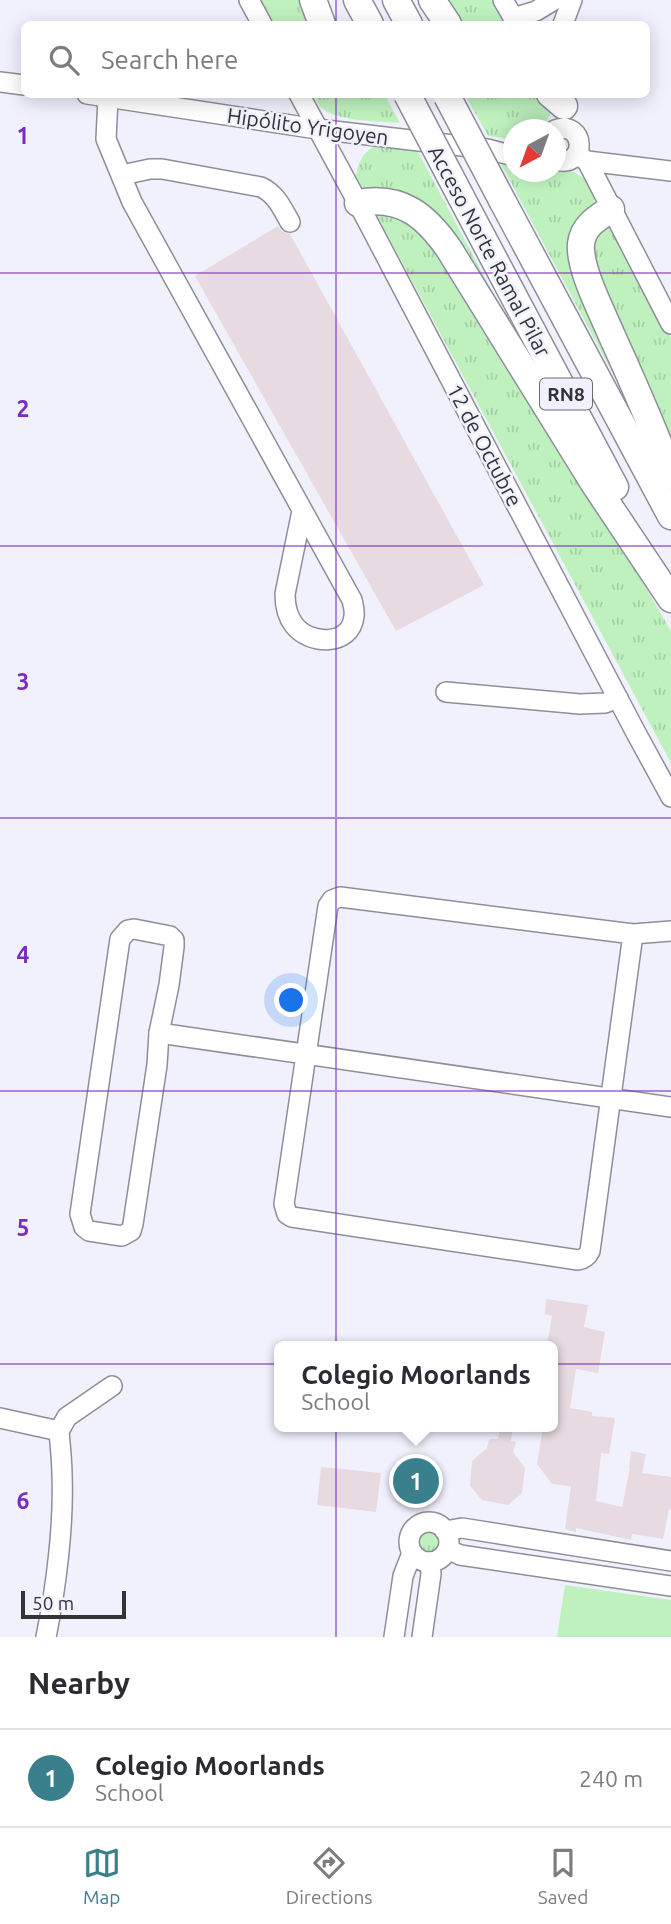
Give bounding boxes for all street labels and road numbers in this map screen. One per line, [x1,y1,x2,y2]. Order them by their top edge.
street label: Hipólito Yrigoyen [226,103,390,149]
street label: Acceso Norte Ramal Pilar [424,141,556,361]
road number: RN8 [540,378,592,410]
street label: 12 de Octubre [443,380,527,510]

